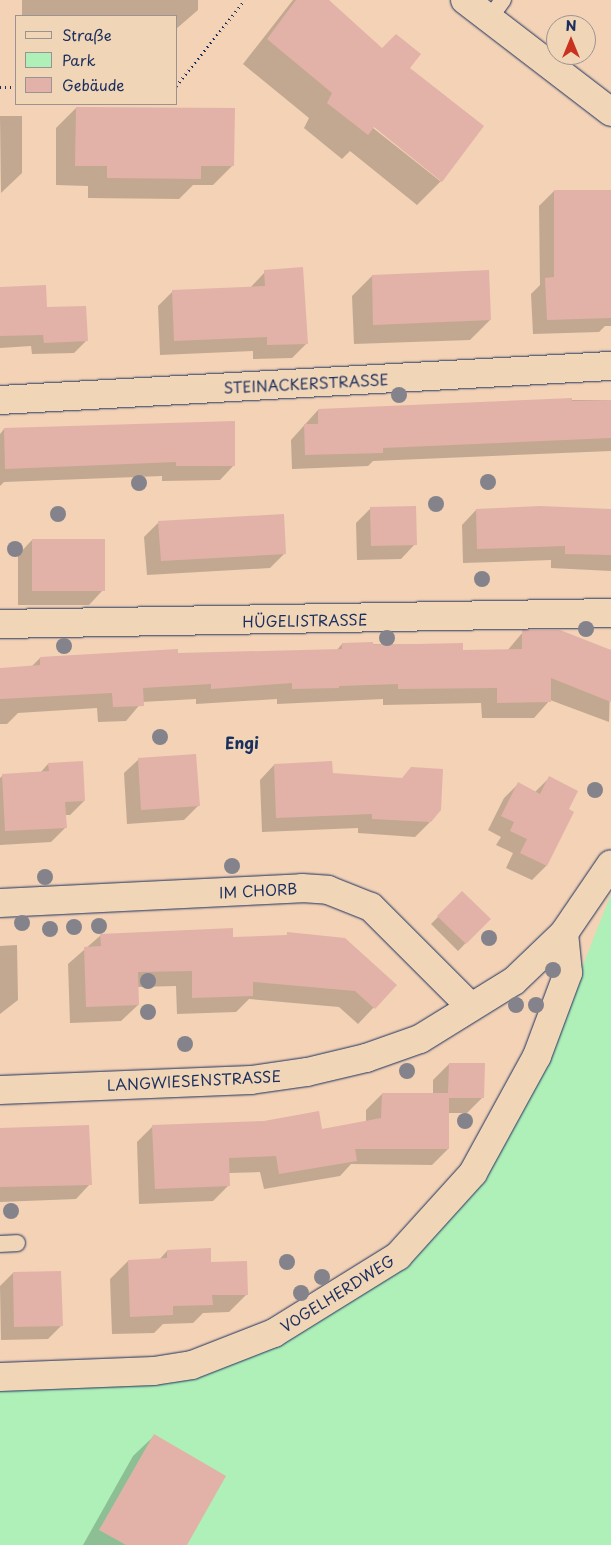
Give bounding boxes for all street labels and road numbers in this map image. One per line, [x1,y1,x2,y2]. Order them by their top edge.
street label: STEINACKERSTRASSE [223,370,389,396]
street label: HÜGELISTRASSE [242,610,368,630]
street label: IM CHORB [218,879,298,901]
street label: LANGWIESENSTRASSE [106,1066,282,1094]
street label: VOGELHERDWEG [277,1251,397,1335]

